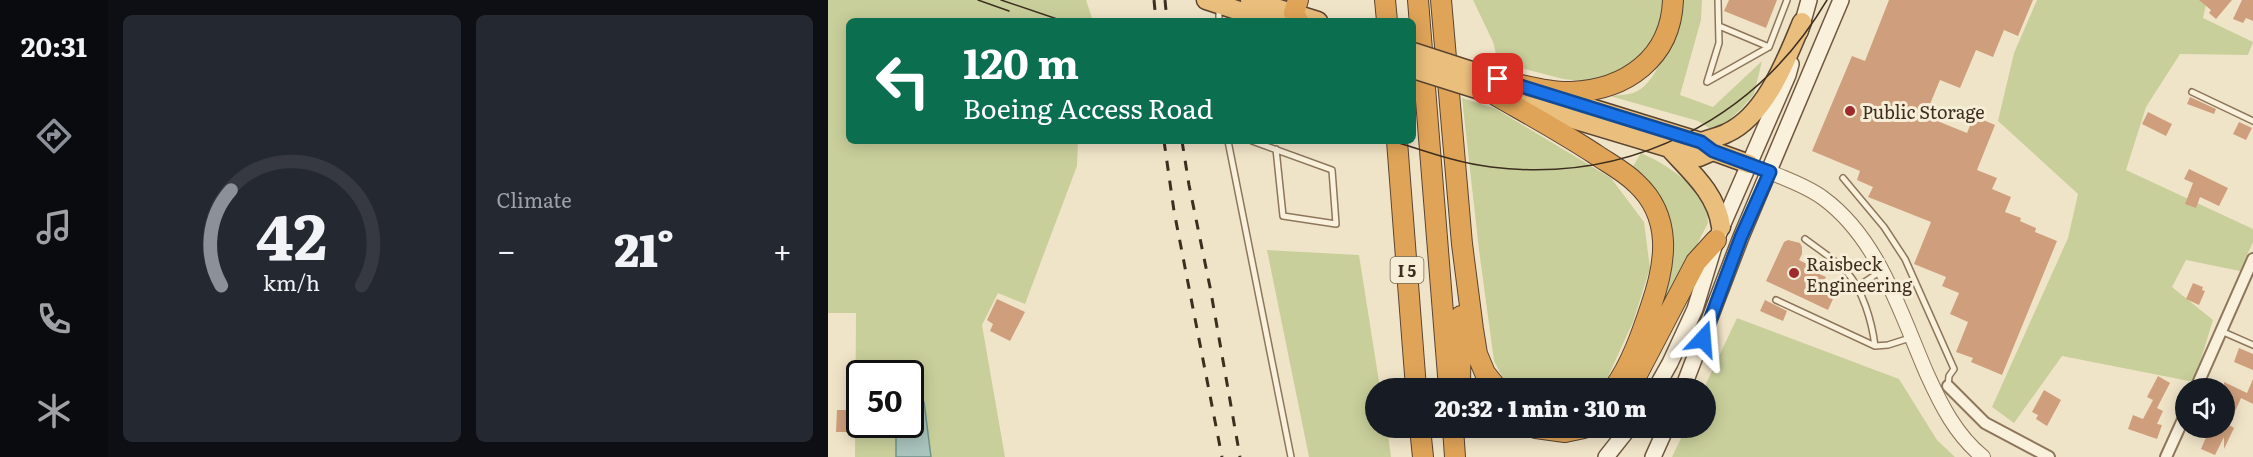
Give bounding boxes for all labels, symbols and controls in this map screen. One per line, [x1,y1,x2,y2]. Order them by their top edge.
text: 20:31 [21,25,87,65]
text: 120 m [963,30,1079,92]
icon: left [864,42,942,120]
pin [1472,53,1523,104]
icon: arrive [1481,62,1514,95]
text: Boeing Access Road [963,87,1213,127]
place label: Public Storage [1862,98,1985,125]
marker: Public Storage [1843,104,1857,118]
icon: directions [33,115,75,157]
text: Climate [497,184,572,214]
text: 42 [256,187,327,279]
icon: music [33,206,75,248]
text: 21° [614,214,674,281]
text: − [497,224,516,273]
text: + [773,224,792,273]
place label: Raisbeck Engineering [1806,250,1913,298]
road number: I 5 [1390,257,1424,283]
text: km/h [263,266,320,298]
marker: Raisbeck Engineering [1787,266,1801,280]
icon: phone [33,298,75,340]
position arrow [1671,307,1735,371]
speed limit sign: 50 [846,360,924,438]
map controls [2175,378,2235,438]
button: sound [2175,378,2235,438]
icon: climate [33,390,75,432]
text: 20:32 · 1 min · 310 m [1434,391,1647,424]

